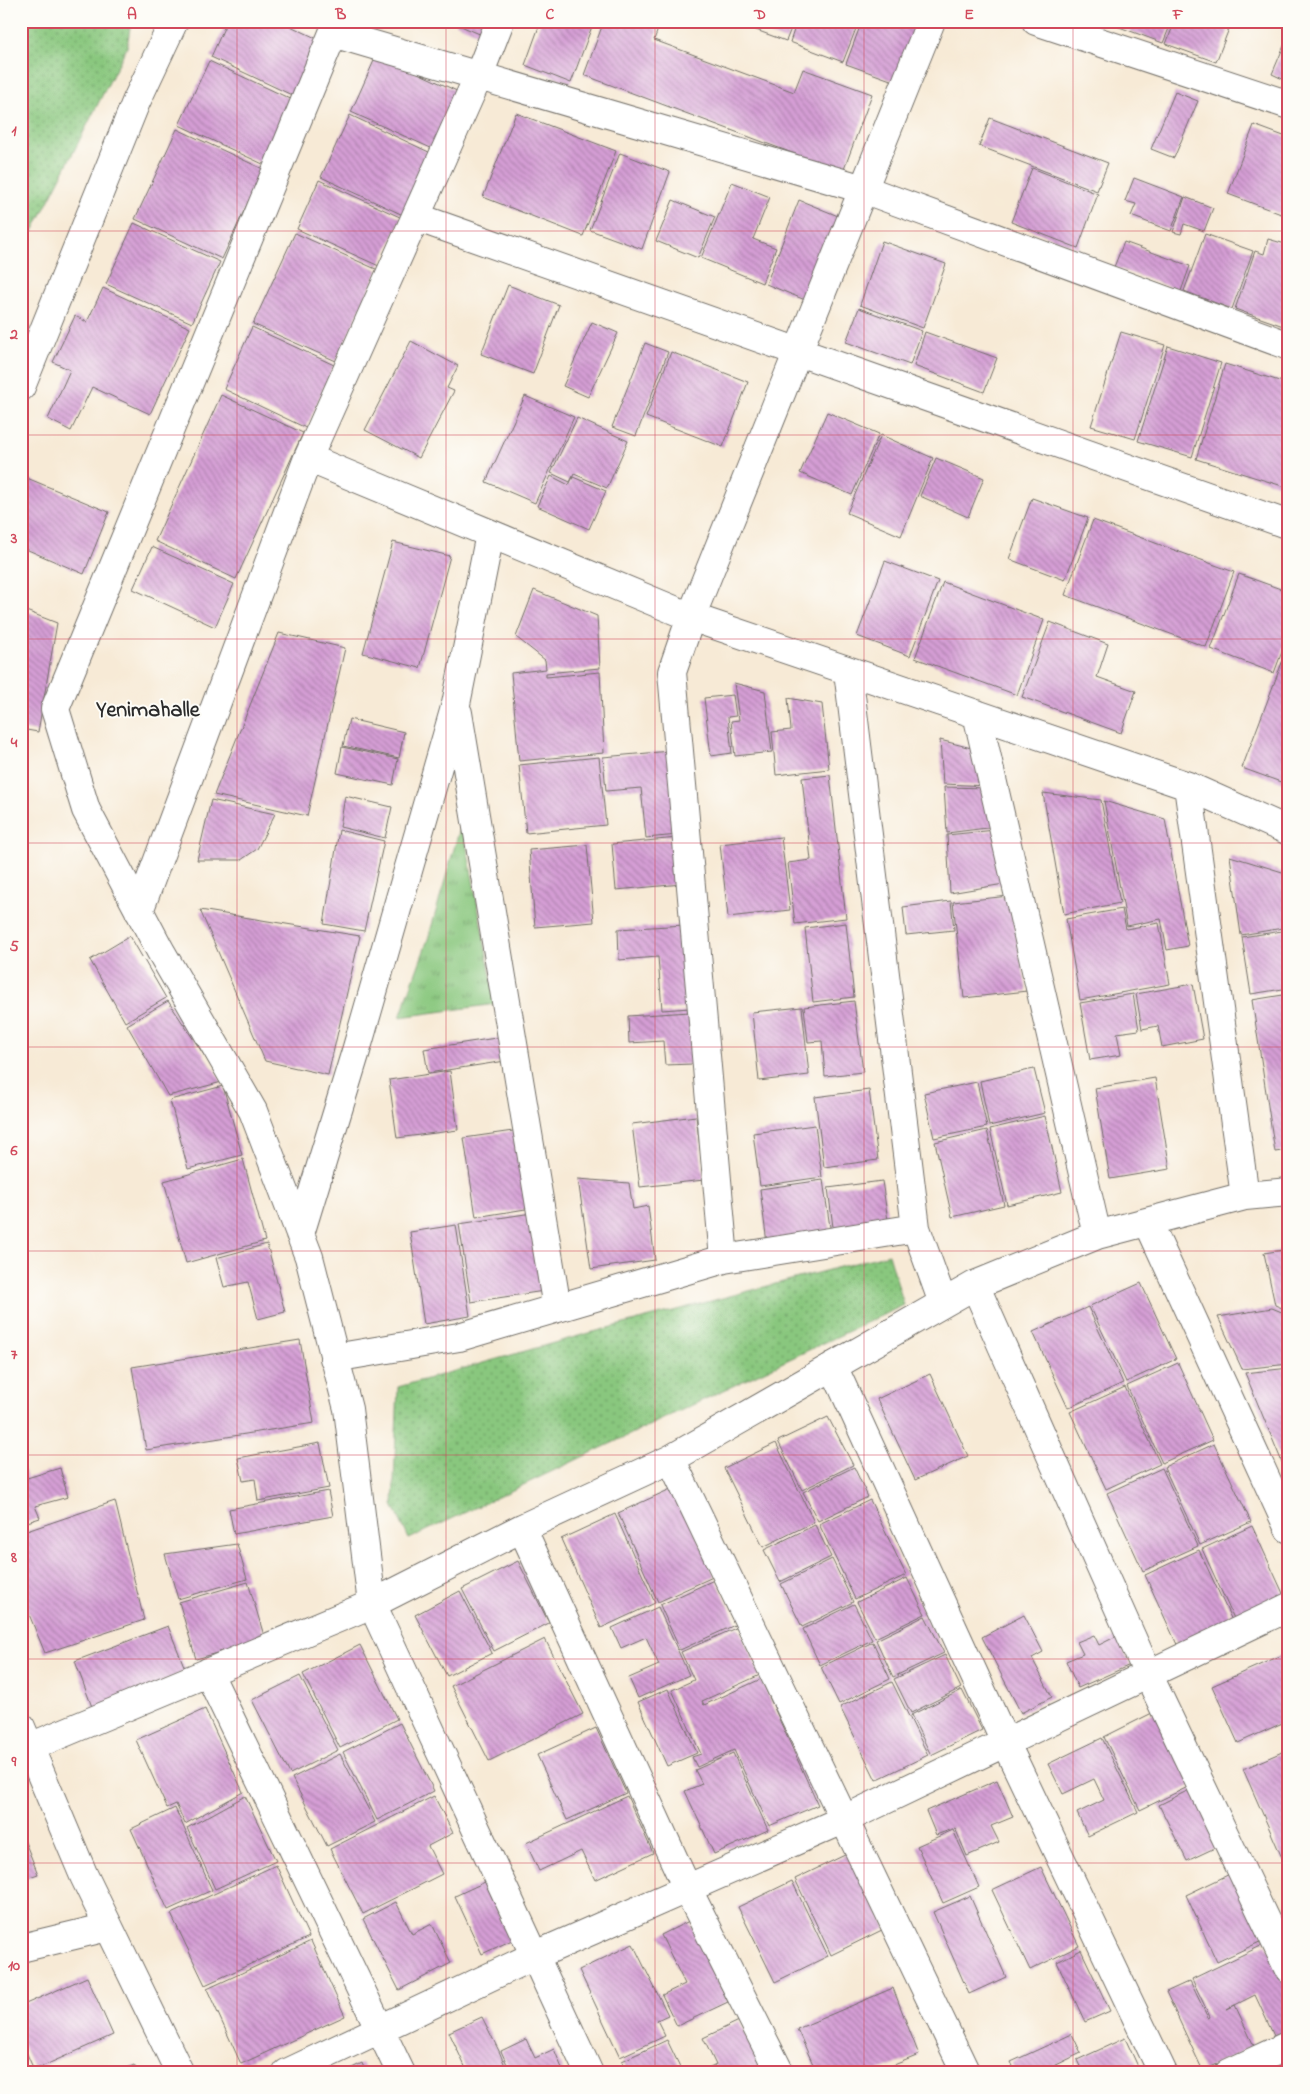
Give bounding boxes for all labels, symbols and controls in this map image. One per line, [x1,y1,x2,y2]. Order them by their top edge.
text: A [127,3,137,27]
text: B [335,3,347,27]
text: C [546,3,555,27]
text: D [753,3,766,27]
text: E [964,3,974,27]
text: F [1172,3,1184,27]
text: 1 [11,119,17,143]
text: 2 [9,323,18,347]
text: 3 [10,527,18,551]
district label: Yenimahalle [95,695,201,727]
text: 4 [10,731,18,755]
text: 5 [9,935,19,959]
text: 6 [9,1139,18,1163]
text: 7 [11,1343,18,1367]
text: 8 [10,1546,17,1570]
text: 9 [11,1750,17,1774]
text: 10 [8,1954,20,1978]

